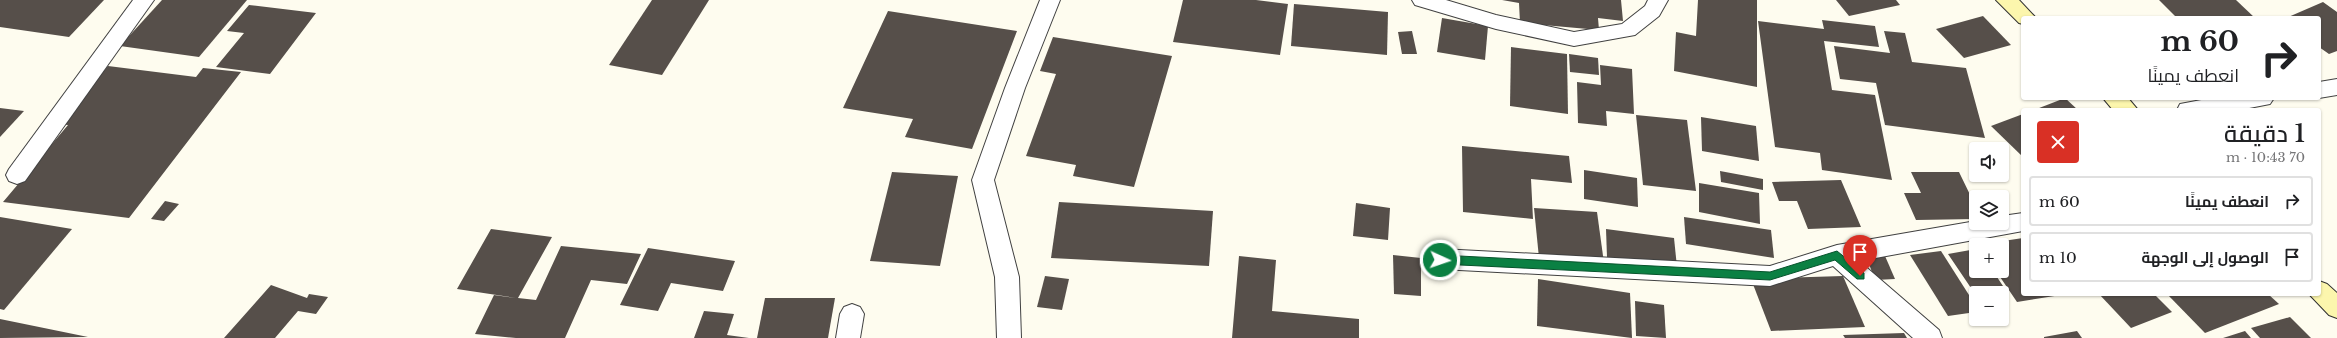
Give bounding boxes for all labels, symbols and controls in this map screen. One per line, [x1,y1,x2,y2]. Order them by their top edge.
text: 60 m [2161,24,2239,59]
icon: right [2253,32,2305,84]
text: انعطف يمينًا [2147,65,2239,87]
text: 1 دقيقة [2224,119,2305,148]
button: close [2037,121,2079,163]
map controls [1969,142,2009,326]
button: sound [1969,142,2009,182]
text: 70 m · 10:43 [2226,149,2305,166]
button: layers [1969,190,2009,230]
icon: right [2281,190,2303,212]
text: 60 m [2039,192,2080,211]
text: انعطف يمينًا [2185,192,2269,211]
pin [1843,235,1877,276]
button: + [1969,238,2009,278]
position arrow [1419,239,1461,281]
icon: arrive [1849,241,1871,263]
icon: arrive [2281,246,2303,268]
text: 10 m [2039,248,2077,267]
text: الوصول إلى الوجهة [2142,248,2269,267]
button: − [1969,286,2009,326]

